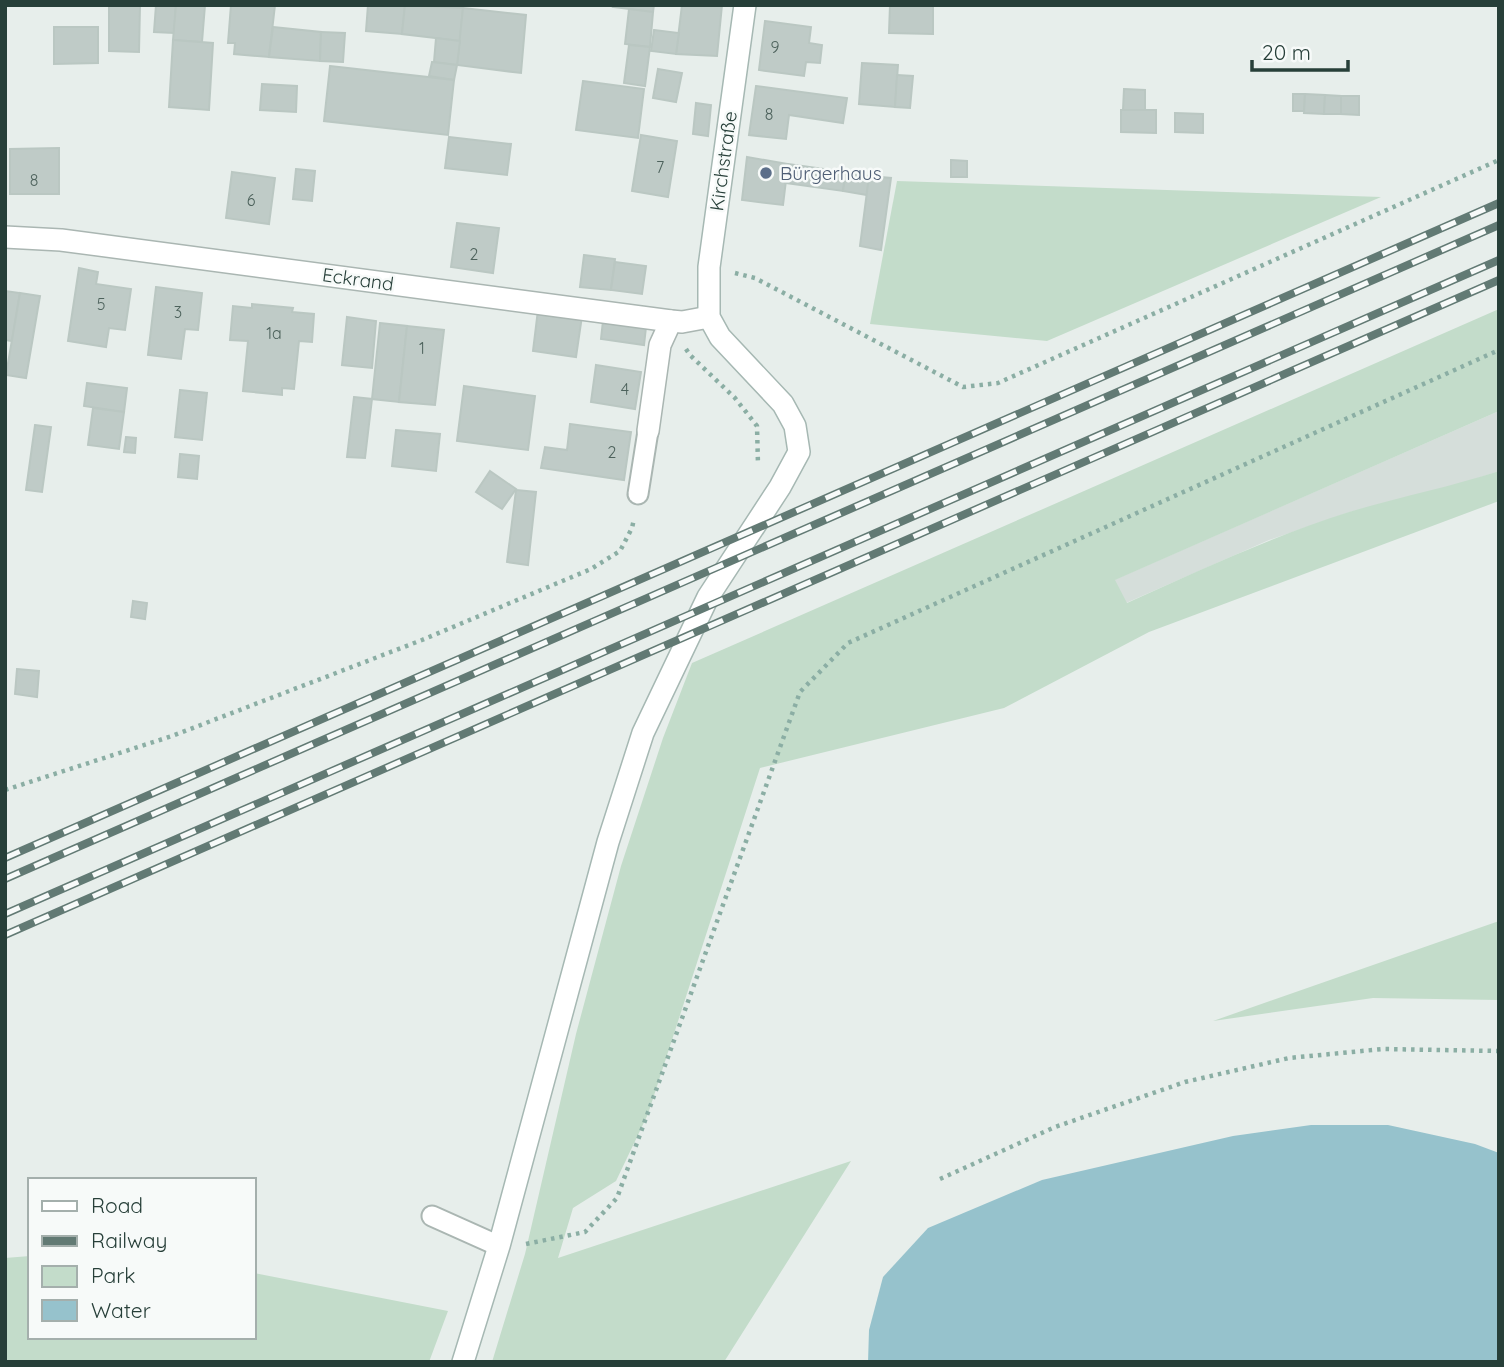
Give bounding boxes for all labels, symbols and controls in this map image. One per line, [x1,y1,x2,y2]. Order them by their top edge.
scale bar [1252,28,1348,72]
house number: 9 [771,37,780,57]
text: 20 m [1262,39,1311,65]
house number: 8 [765,104,773,124]
street label: Kirchstraße [704,110,742,212]
house number: 7 [656,157,664,177]
place label: Bürgerhaus [780,161,882,185]
marker: Bürgerhaus [758,165,774,181]
house number: 8 [30,170,38,190]
house number: 6 [247,190,256,210]
house number: 2 [470,244,479,264]
street label: Eckrand [321,262,395,296]
house number: 5 [97,294,105,314]
house number: 3 [174,302,182,322]
house number: 1a [266,323,282,343]
house number: 1 [419,338,425,358]
house number: 4 [621,379,629,399]
house number: 2 [608,442,617,462]
legend [28,1178,256,1339]
text: Road [91,1192,143,1218]
text: Railway [91,1227,167,1253]
text: Park [91,1262,135,1288]
text: Water [91,1297,151,1323]

